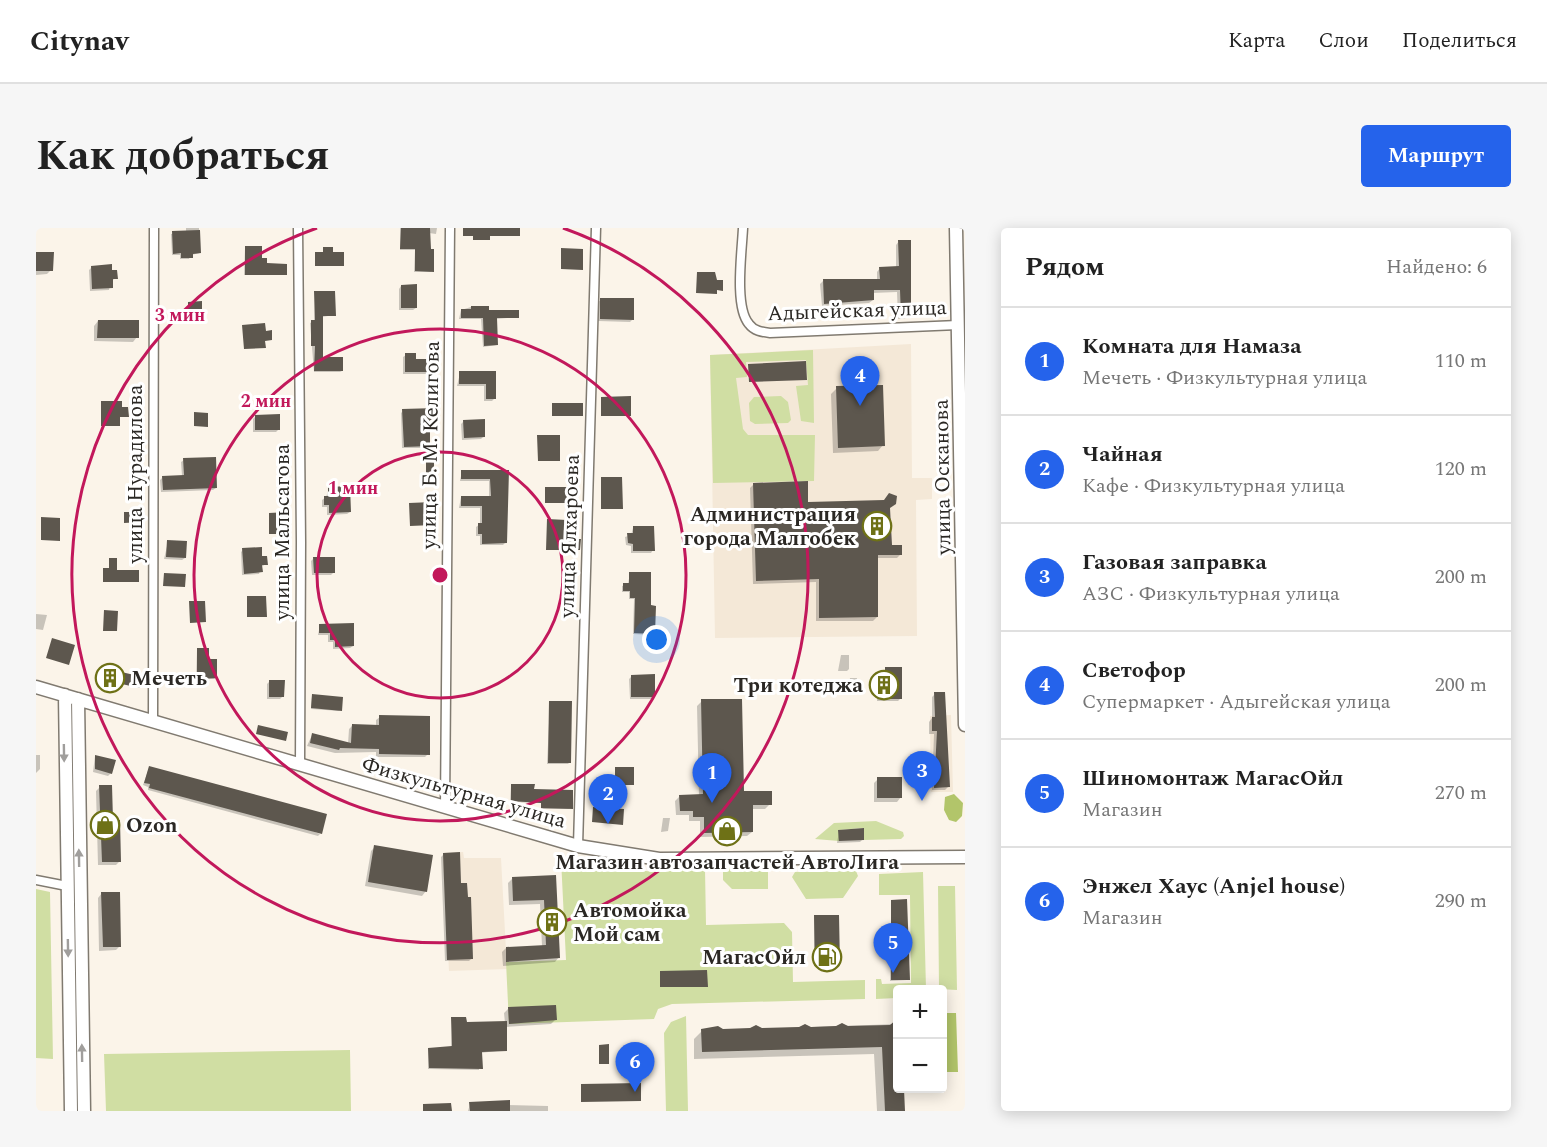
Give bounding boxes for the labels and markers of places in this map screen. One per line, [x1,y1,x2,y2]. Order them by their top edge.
pin: 4 [840,356,880,406]
place label: Администрация города Малгобек [683,499,856,555]
building icon: Администрация города Малгобек [861,510,893,542]
centre of rings [430,565,450,585]
building icon: Мечеть [94,662,126,694]
place label: Мечеть [131,663,207,695]
building icon: Три котеджа [868,669,900,701]
place label: Три котеджа [733,670,863,702]
pin: 3 [902,752,942,801]
pin: 1 [692,754,732,803]
pin: 2 [588,774,628,824]
shop icon: Ozon [89,809,121,841]
place label: Ozon [126,810,178,842]
shop icon: Магазин автозапчастей АвтоЛига [711,815,743,847]
place label: Магазин автозапчастей АвтоЛига [555,847,899,879]
place label: Автомойка Мой сам [573,895,687,951]
building icon: Автомойка Мой сам [536,906,568,938]
pin: 5 [874,924,912,973]
fuel station icon: МагасОйл [811,941,843,973]
place label: МагасОйл [702,942,806,974]
pin: 6 [616,1042,654,1092]

